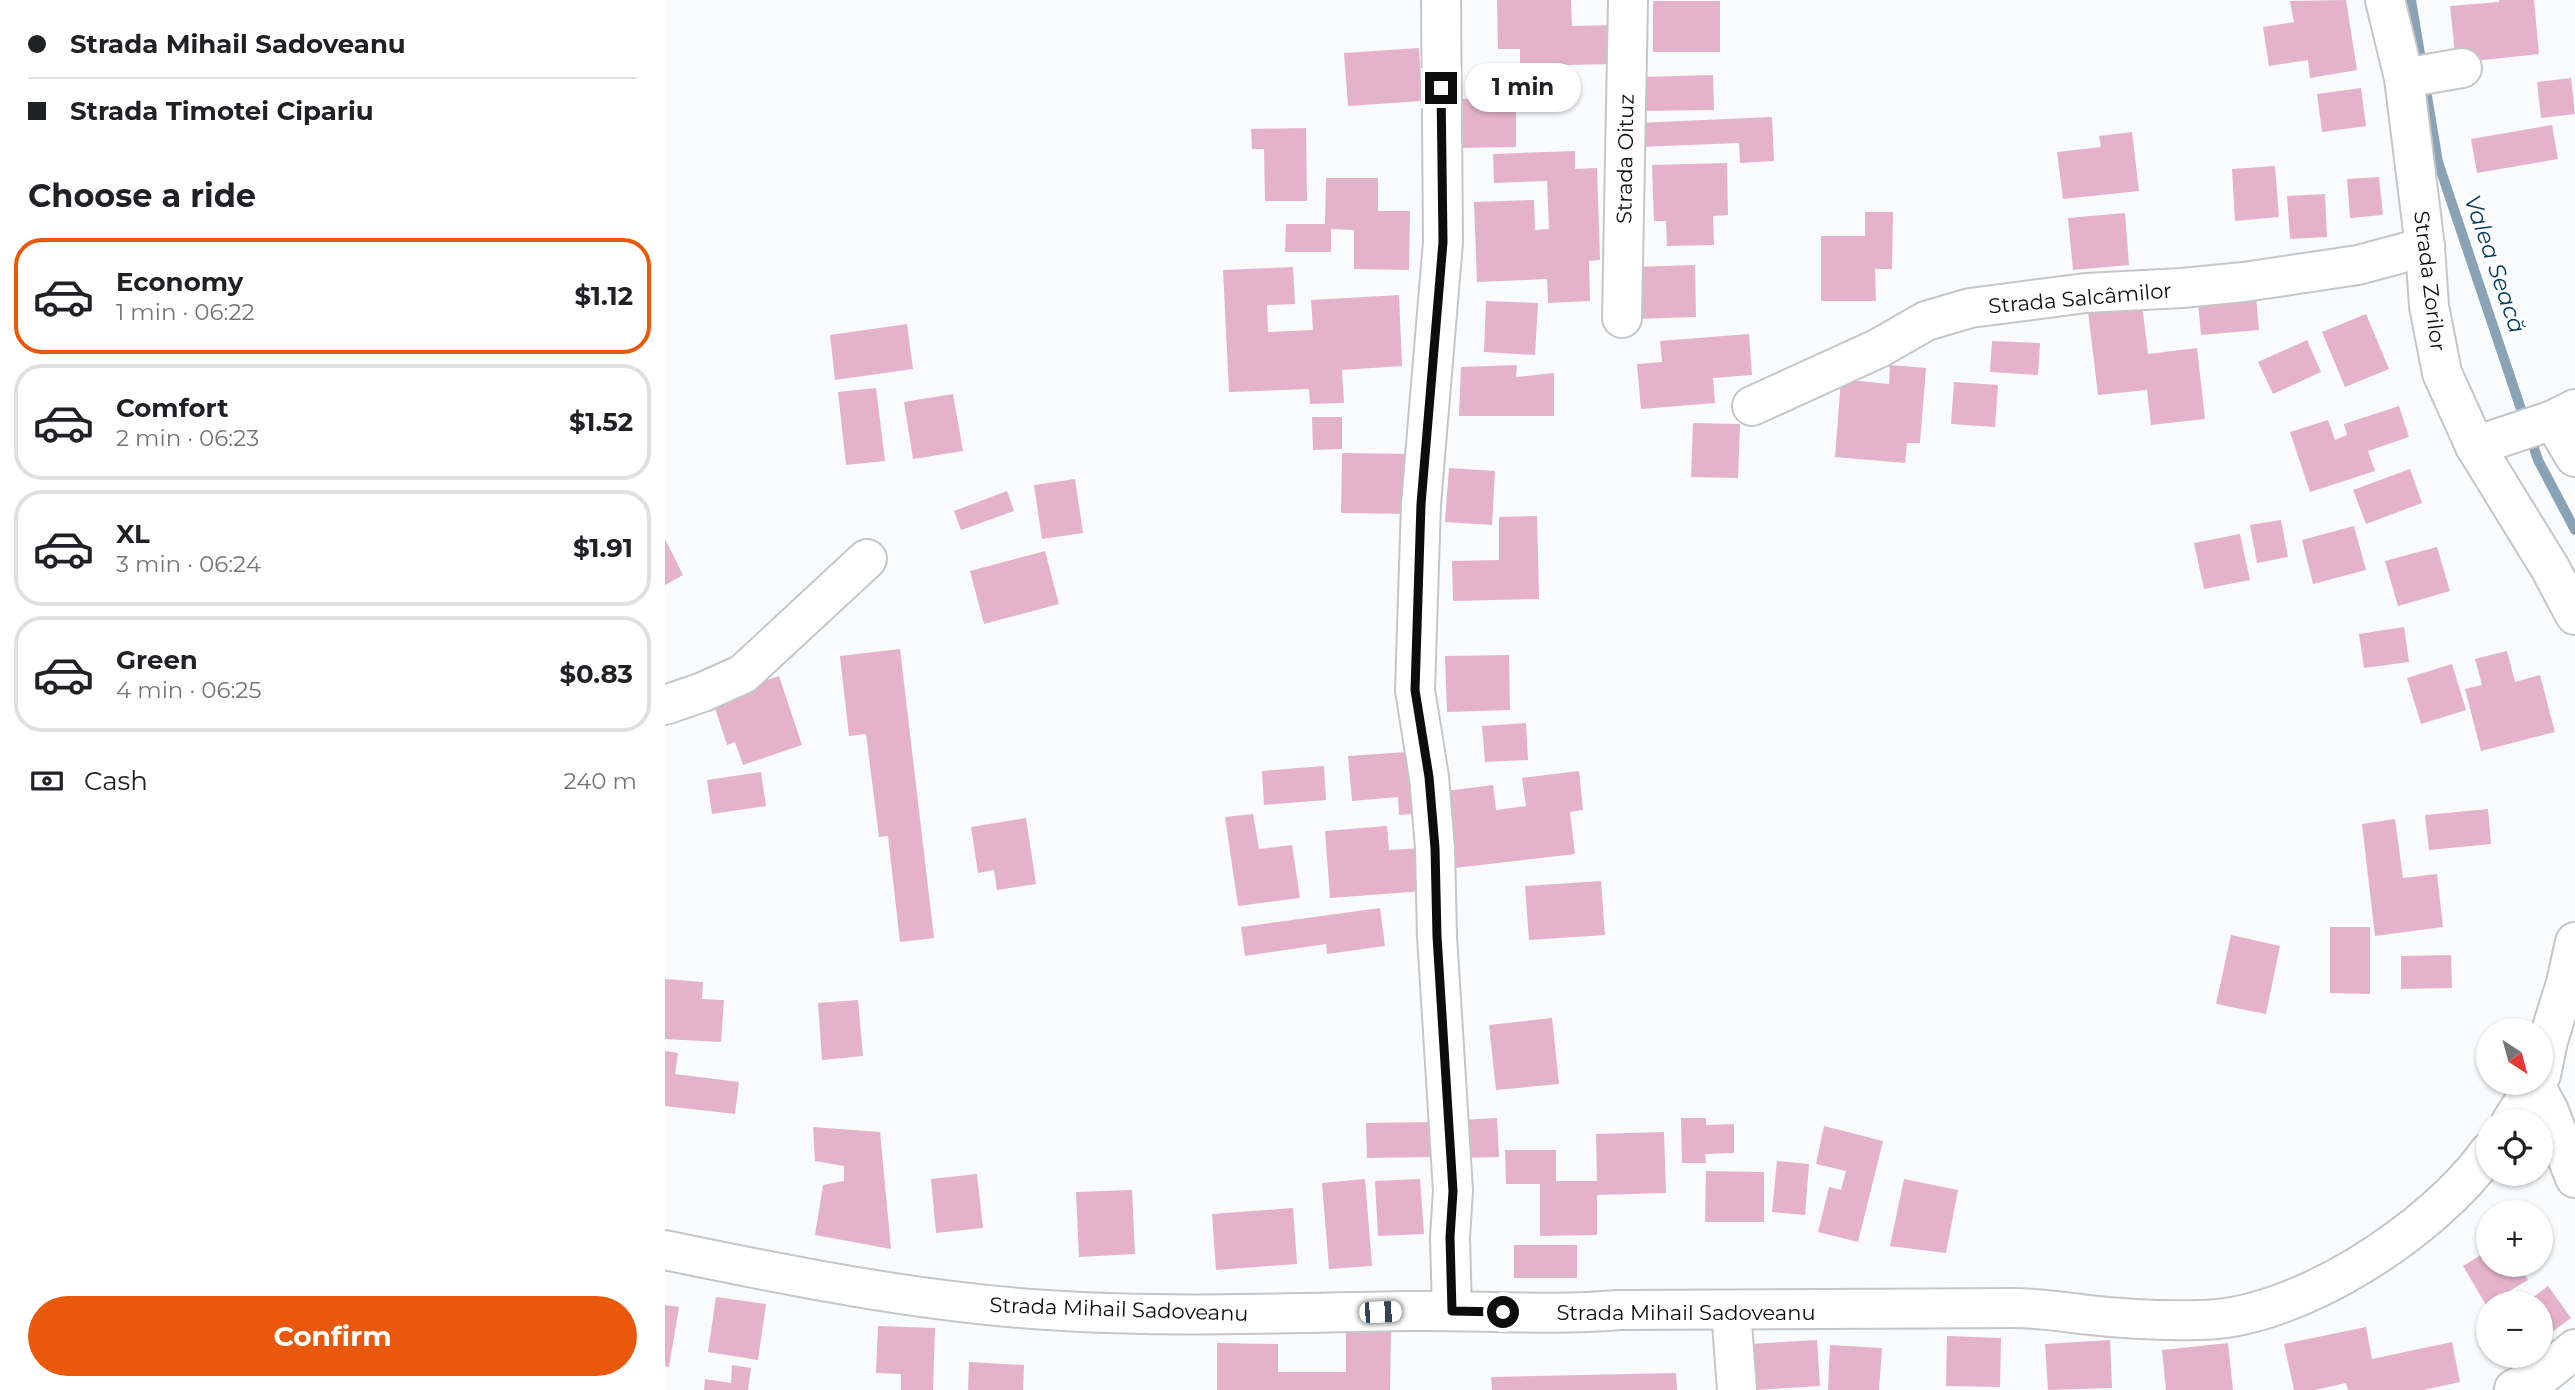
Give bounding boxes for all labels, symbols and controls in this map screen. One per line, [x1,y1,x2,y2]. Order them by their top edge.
text: Strada Mihail Sadoveanu [70,28,406,60]
callout: 1 min [1465,64,1581,112]
route end [1425,72,1457,104]
text: 1 min [1492,73,1554,101]
street label: Strada Oituz [1611,94,1639,224]
text: Strada Timotei Cipariu [70,95,374,127]
text: Choose a ride [28,176,256,215]
water label: Valea Seacă [2458,191,2532,337]
street label: Strada Zorilor [2409,209,2451,353]
icon: car [32,265,95,328]
text: Economy [116,266,243,298]
street label: Strada Salcâmilor [1987,278,2173,318]
text: $1.12 [575,280,633,312]
text: 1 min · 06:22 [116,298,255,326]
icon: car [32,391,95,454]
text: Comfort [116,392,228,424]
text: $1.52 [569,406,633,438]
text: 2 min · 06:23 [116,424,259,452]
icon: car [32,517,95,580]
text: XL [116,518,150,550]
text: $1.91 [573,532,633,564]
text: 3 min · 06:24 [116,550,261,578]
icon: car [32,643,95,706]
text: Green [116,644,198,676]
text: $0.83 [559,658,633,690]
text: 4 min · 06:25 [116,676,261,704]
icon: cash [28,762,66,800]
text: Cash [84,765,148,797]
text: 240 m [564,767,637,795]
north arrow [2476,1018,2553,1096]
map controls [2476,1018,2553,1368]
button: locate [2476,1109,2553,1186]
button: + [2476,1200,2553,1277]
button: − [2476,1291,2553,1368]
street label: Strada Mihail Sadoveanu [989,1292,1249,1326]
button: Confirm [28,1296,637,1376]
route start [1487,1296,1519,1328]
street label: Strada Mihail Sadoveanu [1556,1300,1816,1325]
car [1359,1301,1402,1323]

